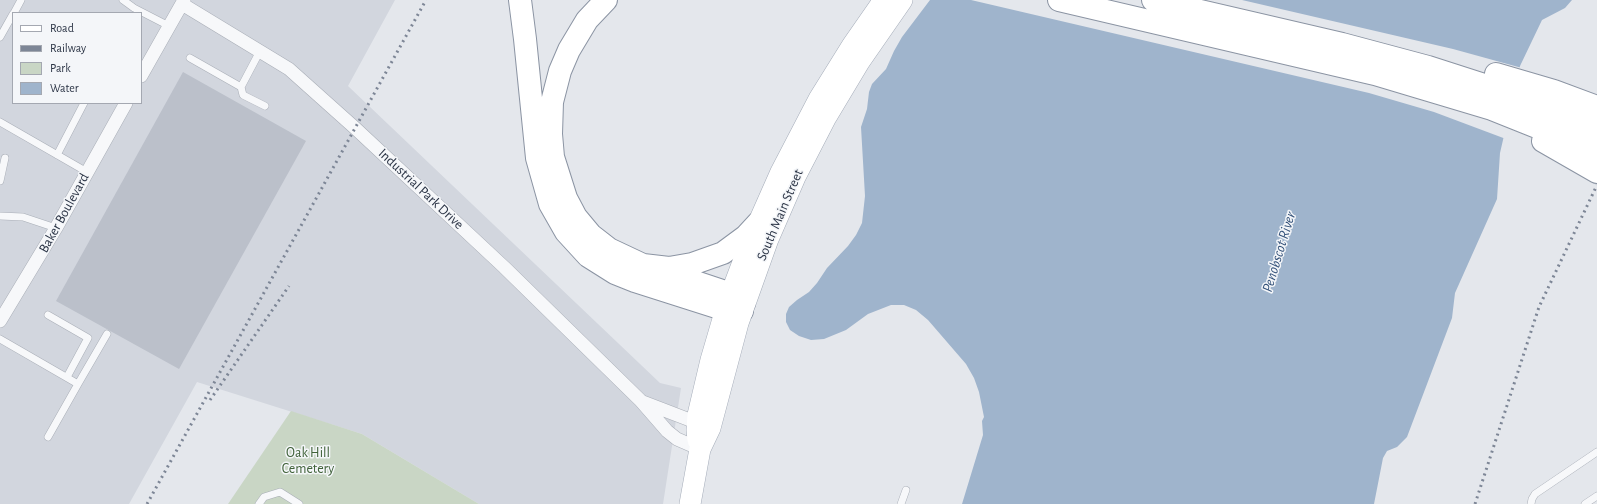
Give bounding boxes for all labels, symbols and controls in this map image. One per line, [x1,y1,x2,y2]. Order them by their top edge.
legend [12,12,142,104]
text: Road [50,22,74,34]
text: Railway [50,42,86,54]
text: Park [50,62,71,74]
text: Water [50,82,79,94]
street label: Industrial Park Drive [375,145,467,233]
street label: South Main Street [753,167,807,263]
street label: Baker Boulevard [35,170,93,256]
water label: Penobscot River [1258,210,1300,294]
park label: Oak Hill Cemetery [282,445,334,478]

